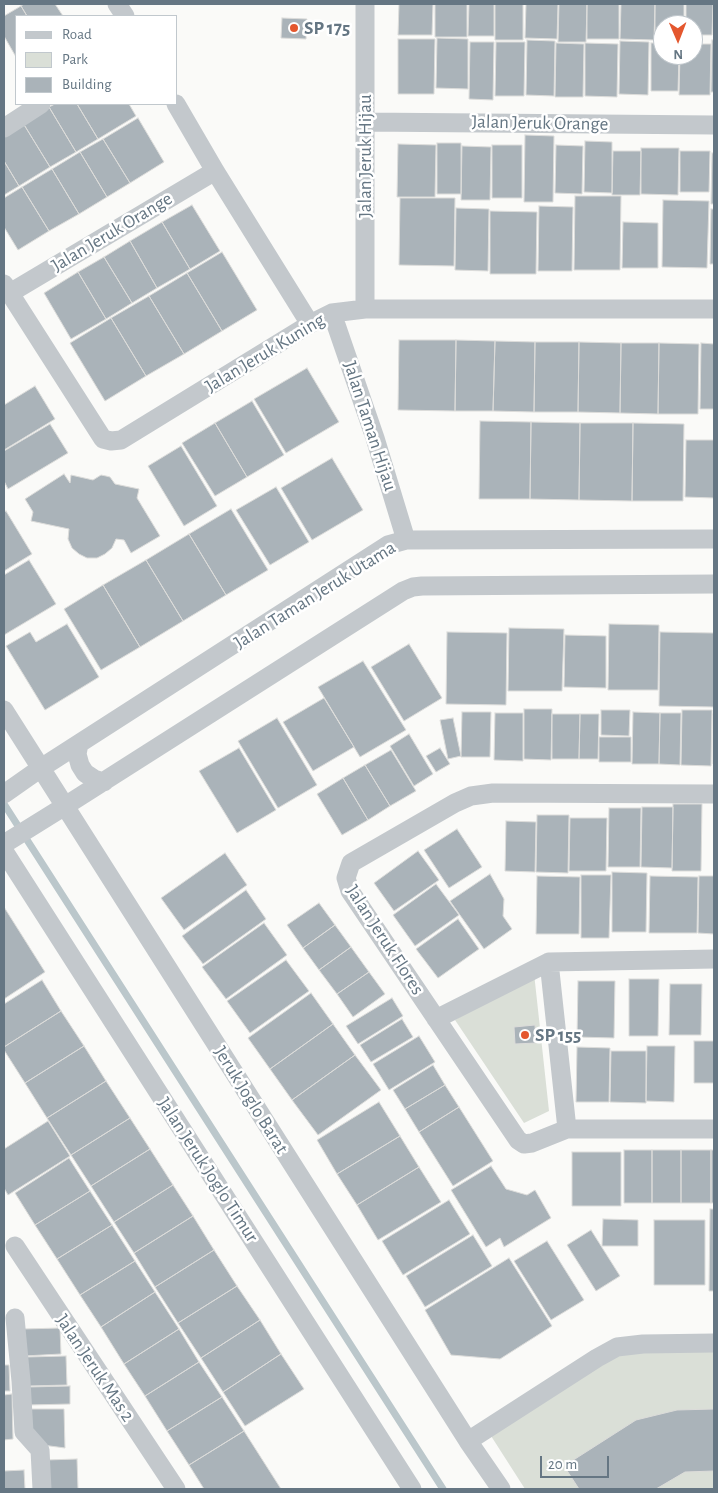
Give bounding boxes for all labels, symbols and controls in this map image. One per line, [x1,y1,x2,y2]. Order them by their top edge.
legend [15,15,178,105]
north arrow [653,15,703,65]
place label: SP 175 [304,17,350,39]
marker: SP 175 [288,22,300,34]
text: Road [62,27,92,42]
text: N [673,47,683,61]
text: Park [62,52,88,67]
text: Building [62,77,112,92]
street label: Jalan Jeruk Hijau [354,94,376,218]
street label: Jalan Jeruk Orange [471,110,609,136]
street label: Jalan Jeruk Orange [47,187,177,277]
street label: Jalan Jeruk Kuning [201,308,329,398]
street label: Jalan Taman Hijau [338,358,402,494]
street label: Jalan Taman Jeruk Utama [230,536,400,654]
street label: Jalan Jeruk Flores [341,881,429,999]
place label: SP 155 [535,1024,581,1046]
marker: SP 155 [519,1029,531,1041]
street label: Jeruk Joglo Barat [209,1042,293,1158]
street label: Jalan Jeruk Joglo Timur [153,1093,263,1247]
street label: Jalan Jeruk Mas 2 [51,1310,139,1426]
scale bar [543,1446,612,1478]
text: 20 m [548,1457,577,1472]

